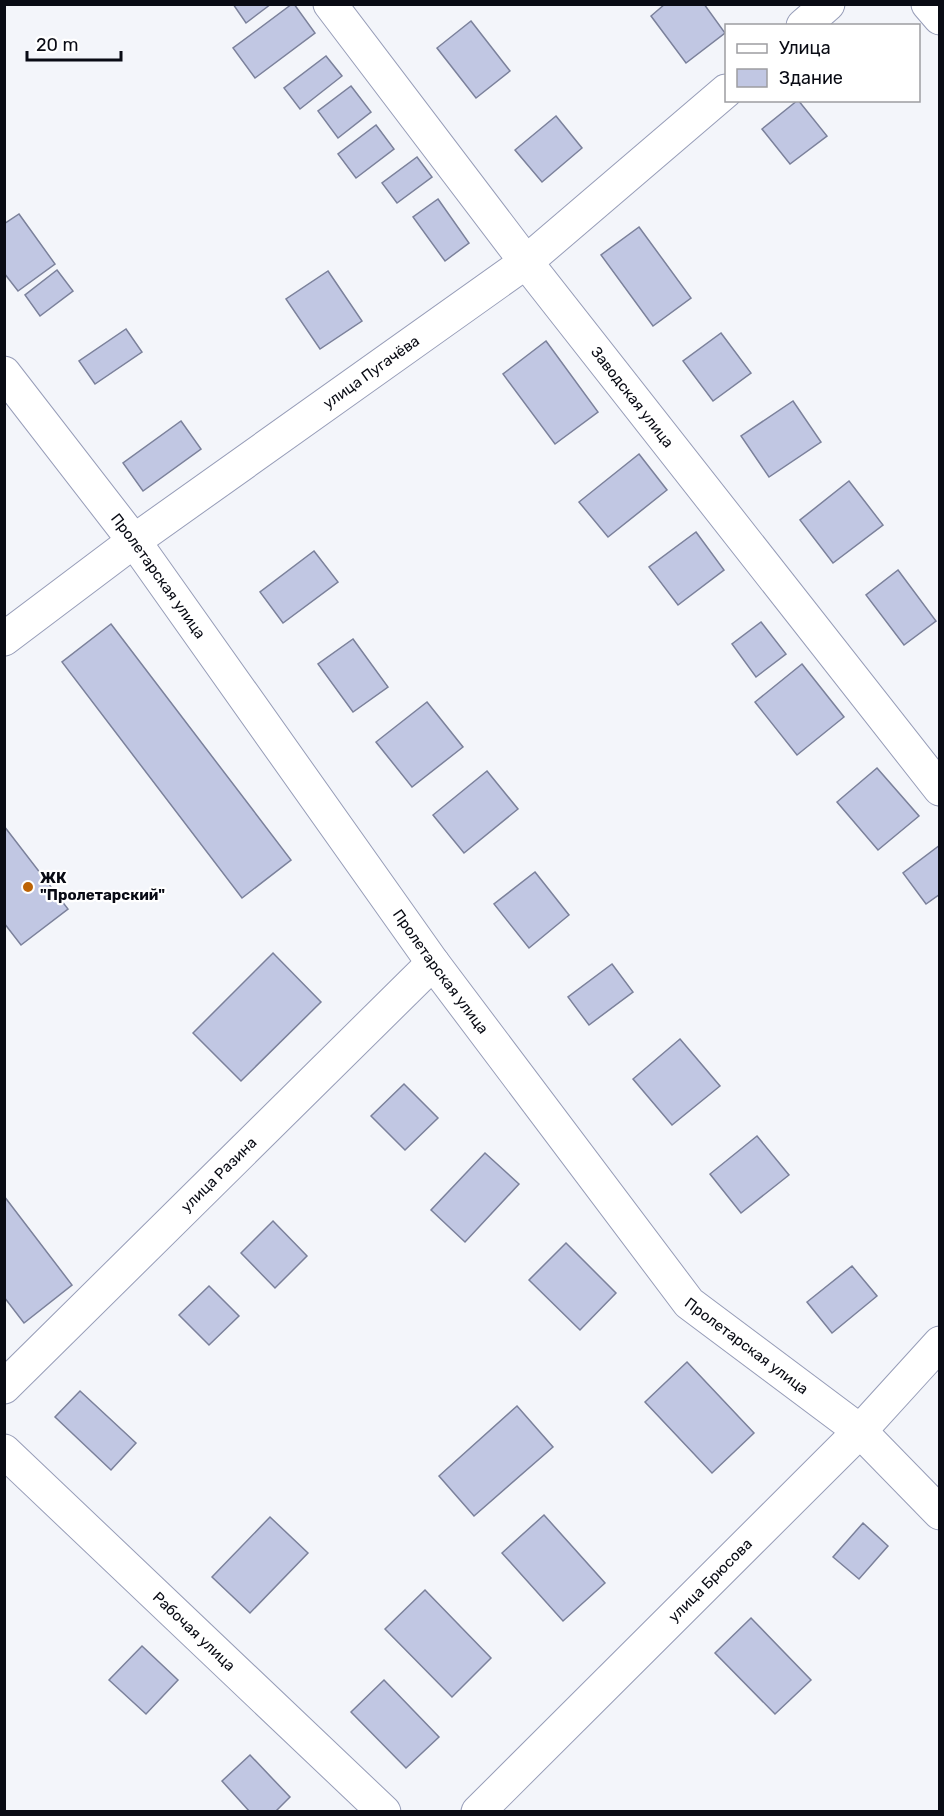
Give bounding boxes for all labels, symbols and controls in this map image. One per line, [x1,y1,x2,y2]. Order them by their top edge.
scale bar [27,24,122,62]
legend [725,24,920,102]
text: 20 m [36,34,78,56]
text: Улица [779,37,831,59]
text: Здание [779,67,843,89]
street label: улица Пугачёва [320,332,423,413]
street label: Заводская улица [587,343,677,451]
street label: Пролетарская улица [107,510,209,642]
place label: ЖК "Пролетарский" [40,869,165,904]
marker: ЖК "Пролетарский" [21,880,35,894]
street label: Пролетарская улица [389,906,492,1037]
street label: улица Разина [177,1134,260,1216]
street label: Пролетарская улица [681,1294,812,1398]
street label: улица Брюсова [665,1535,756,1626]
street label: Рабочая улица [149,1588,239,1675]

